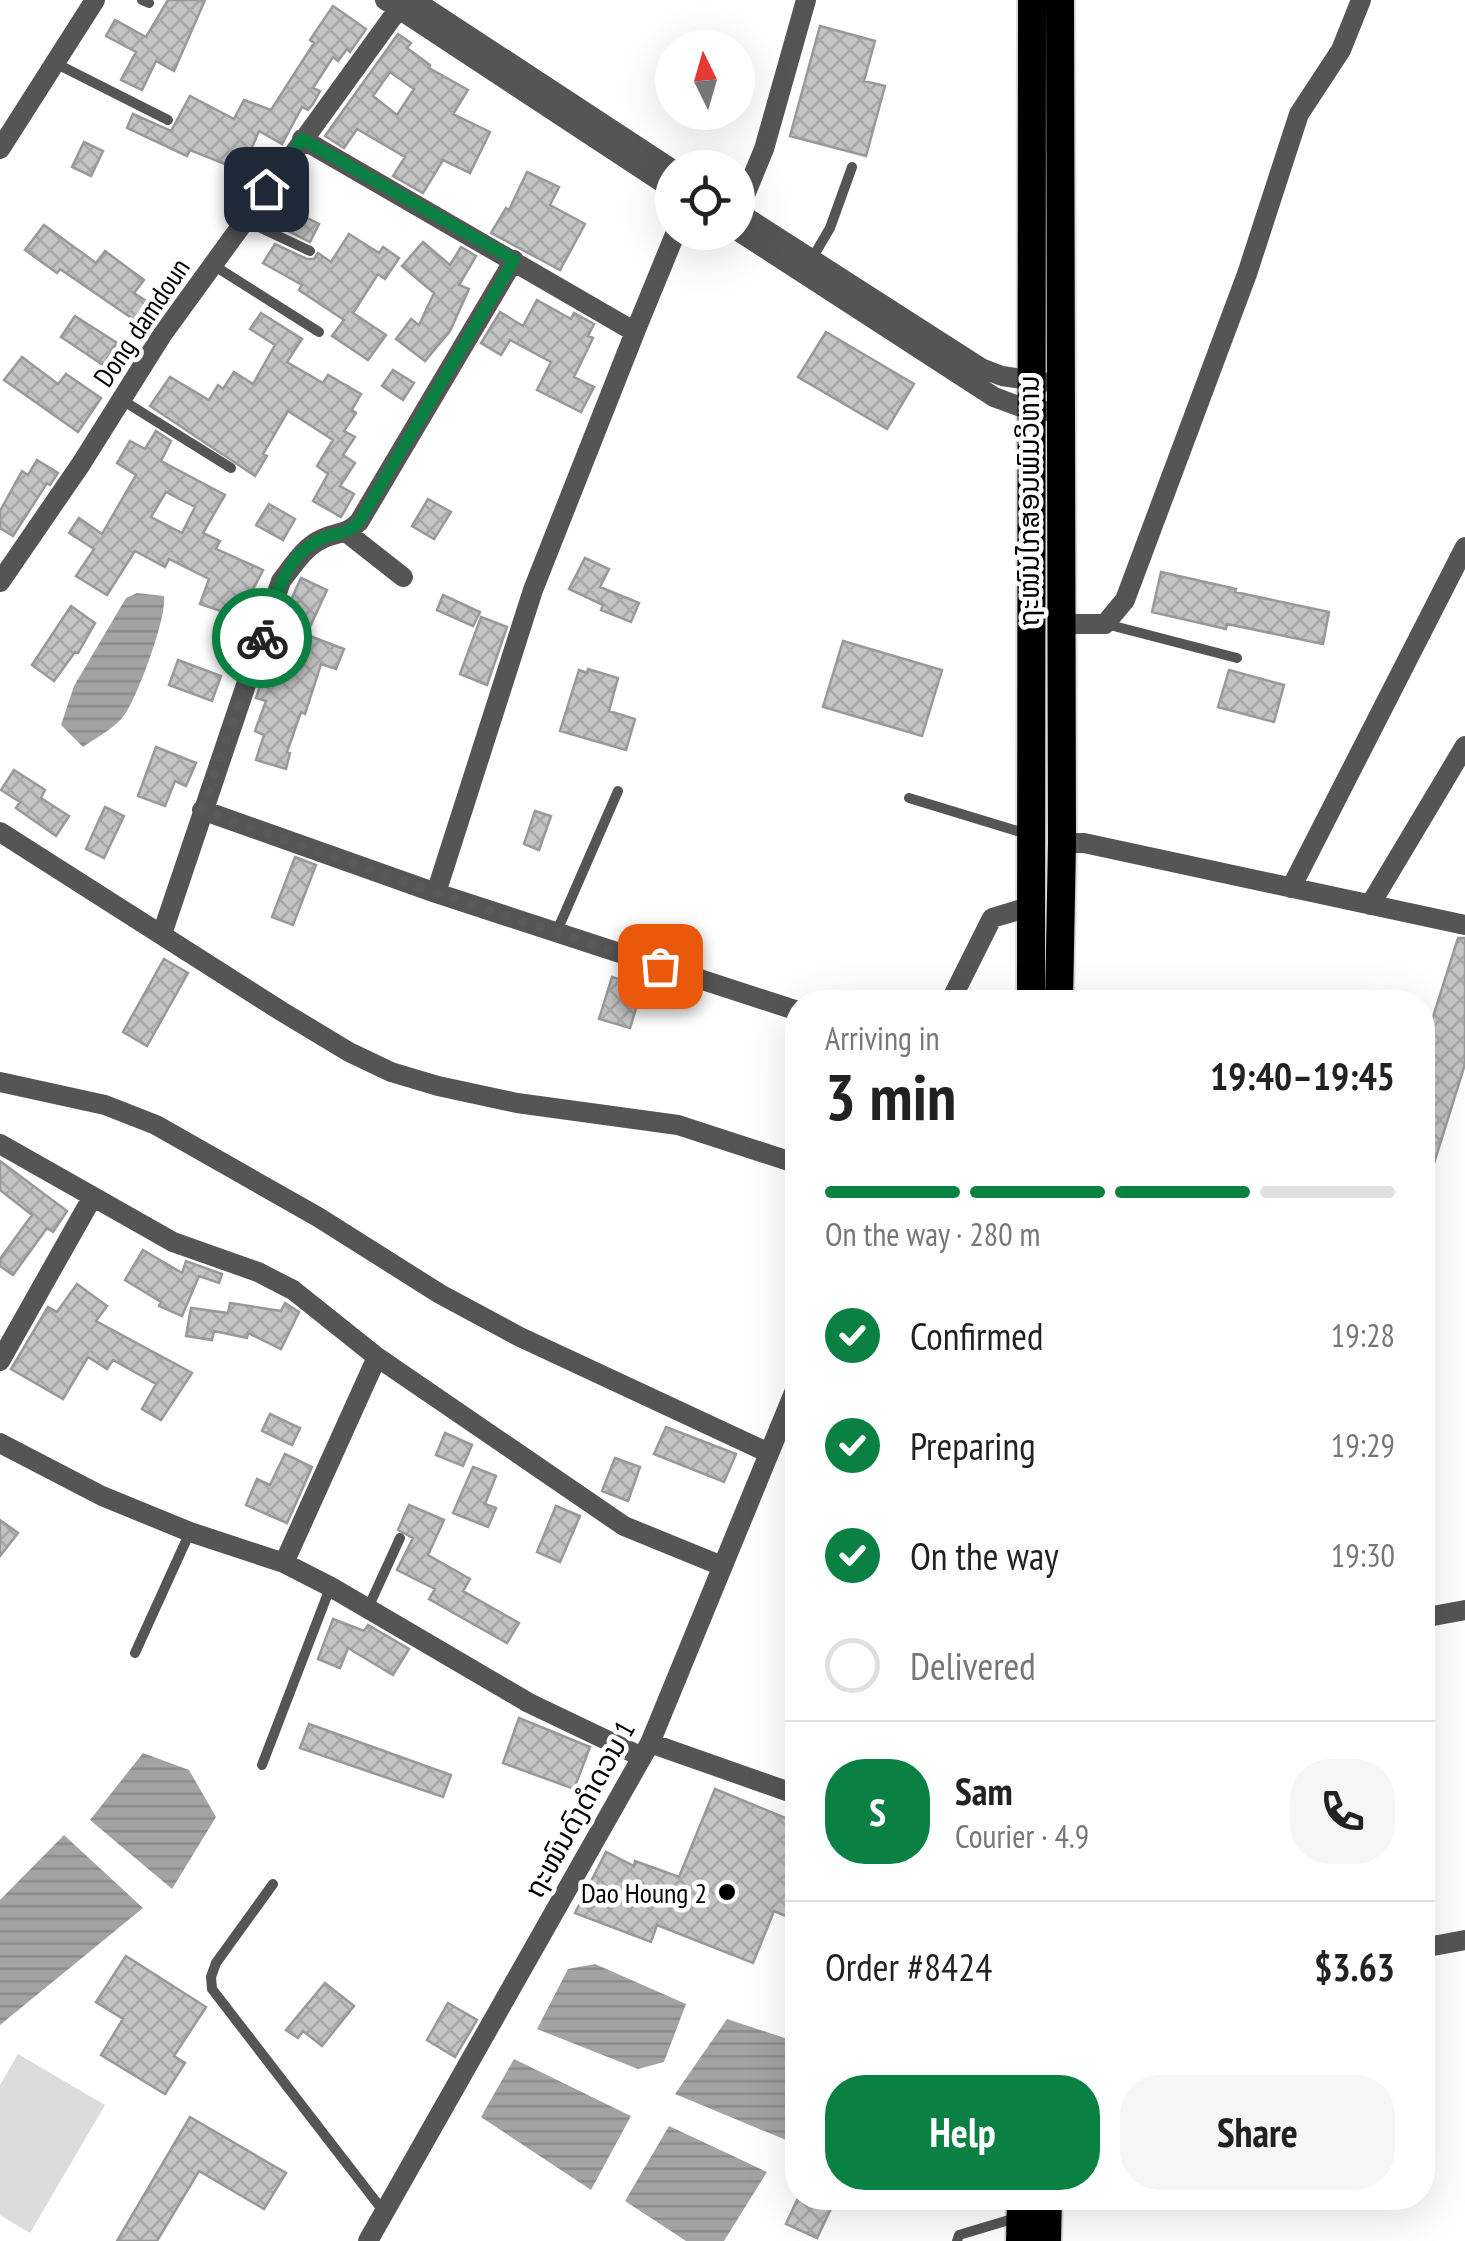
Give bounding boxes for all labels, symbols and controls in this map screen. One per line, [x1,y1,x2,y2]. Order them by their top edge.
north arrow [655,30,755,130]
map controls [655,30,755,250]
pin [224,147,309,232]
button: locate [655,150,755,250]
icon: home [239,162,294,217]
street label: Dong damdoun [84,251,198,393]
street label: ຖະໜົນໄກສອນພົມວິຫານ [1010,375,1047,627]
courier [212,588,312,688]
icon: bike [235,611,290,666]
pin [618,924,703,1009]
icon: bag [633,939,688,994]
text: Arriving in [825,1017,940,1059]
text: 19:40–19:45 [1210,1051,1395,1100]
text: 3 min [825,1054,956,1138]
text: On the way · 280 m [825,1213,1040,1255]
icon: check [825,1308,880,1363]
text: Confirmed [910,1311,1043,1360]
text: 19:28 [1331,1314,1395,1356]
icon: check [825,1418,880,1473]
text: Preparing [910,1421,1036,1470]
text: 19:29 [1331,1424,1395,1466]
icon: check [825,1528,880,1583]
text: On the way [910,1531,1058,1580]
text: 19:30 [1331,1534,1395,1576]
text: Delivered [910,1641,1036,1690]
street label: ຖະໜົນດົງດຳດວນ 1 [515,1714,643,1904]
button: phone [1290,1759,1395,1864]
text: Sam [955,1766,1013,1815]
text: S [869,1787,886,1836]
text: Courier · 4.9 [955,1815,1089,1857]
place label: Dao Houng 2 [581,1874,707,1911]
marker: Dao Houng 2 [716,1881,738,1903]
text: Order #8424 [825,1942,992,1991]
text: $3.63 [1314,1942,1395,1991]
button: Help [825,2075,1100,2190]
button: Share [1120,2075,1395,2190]

